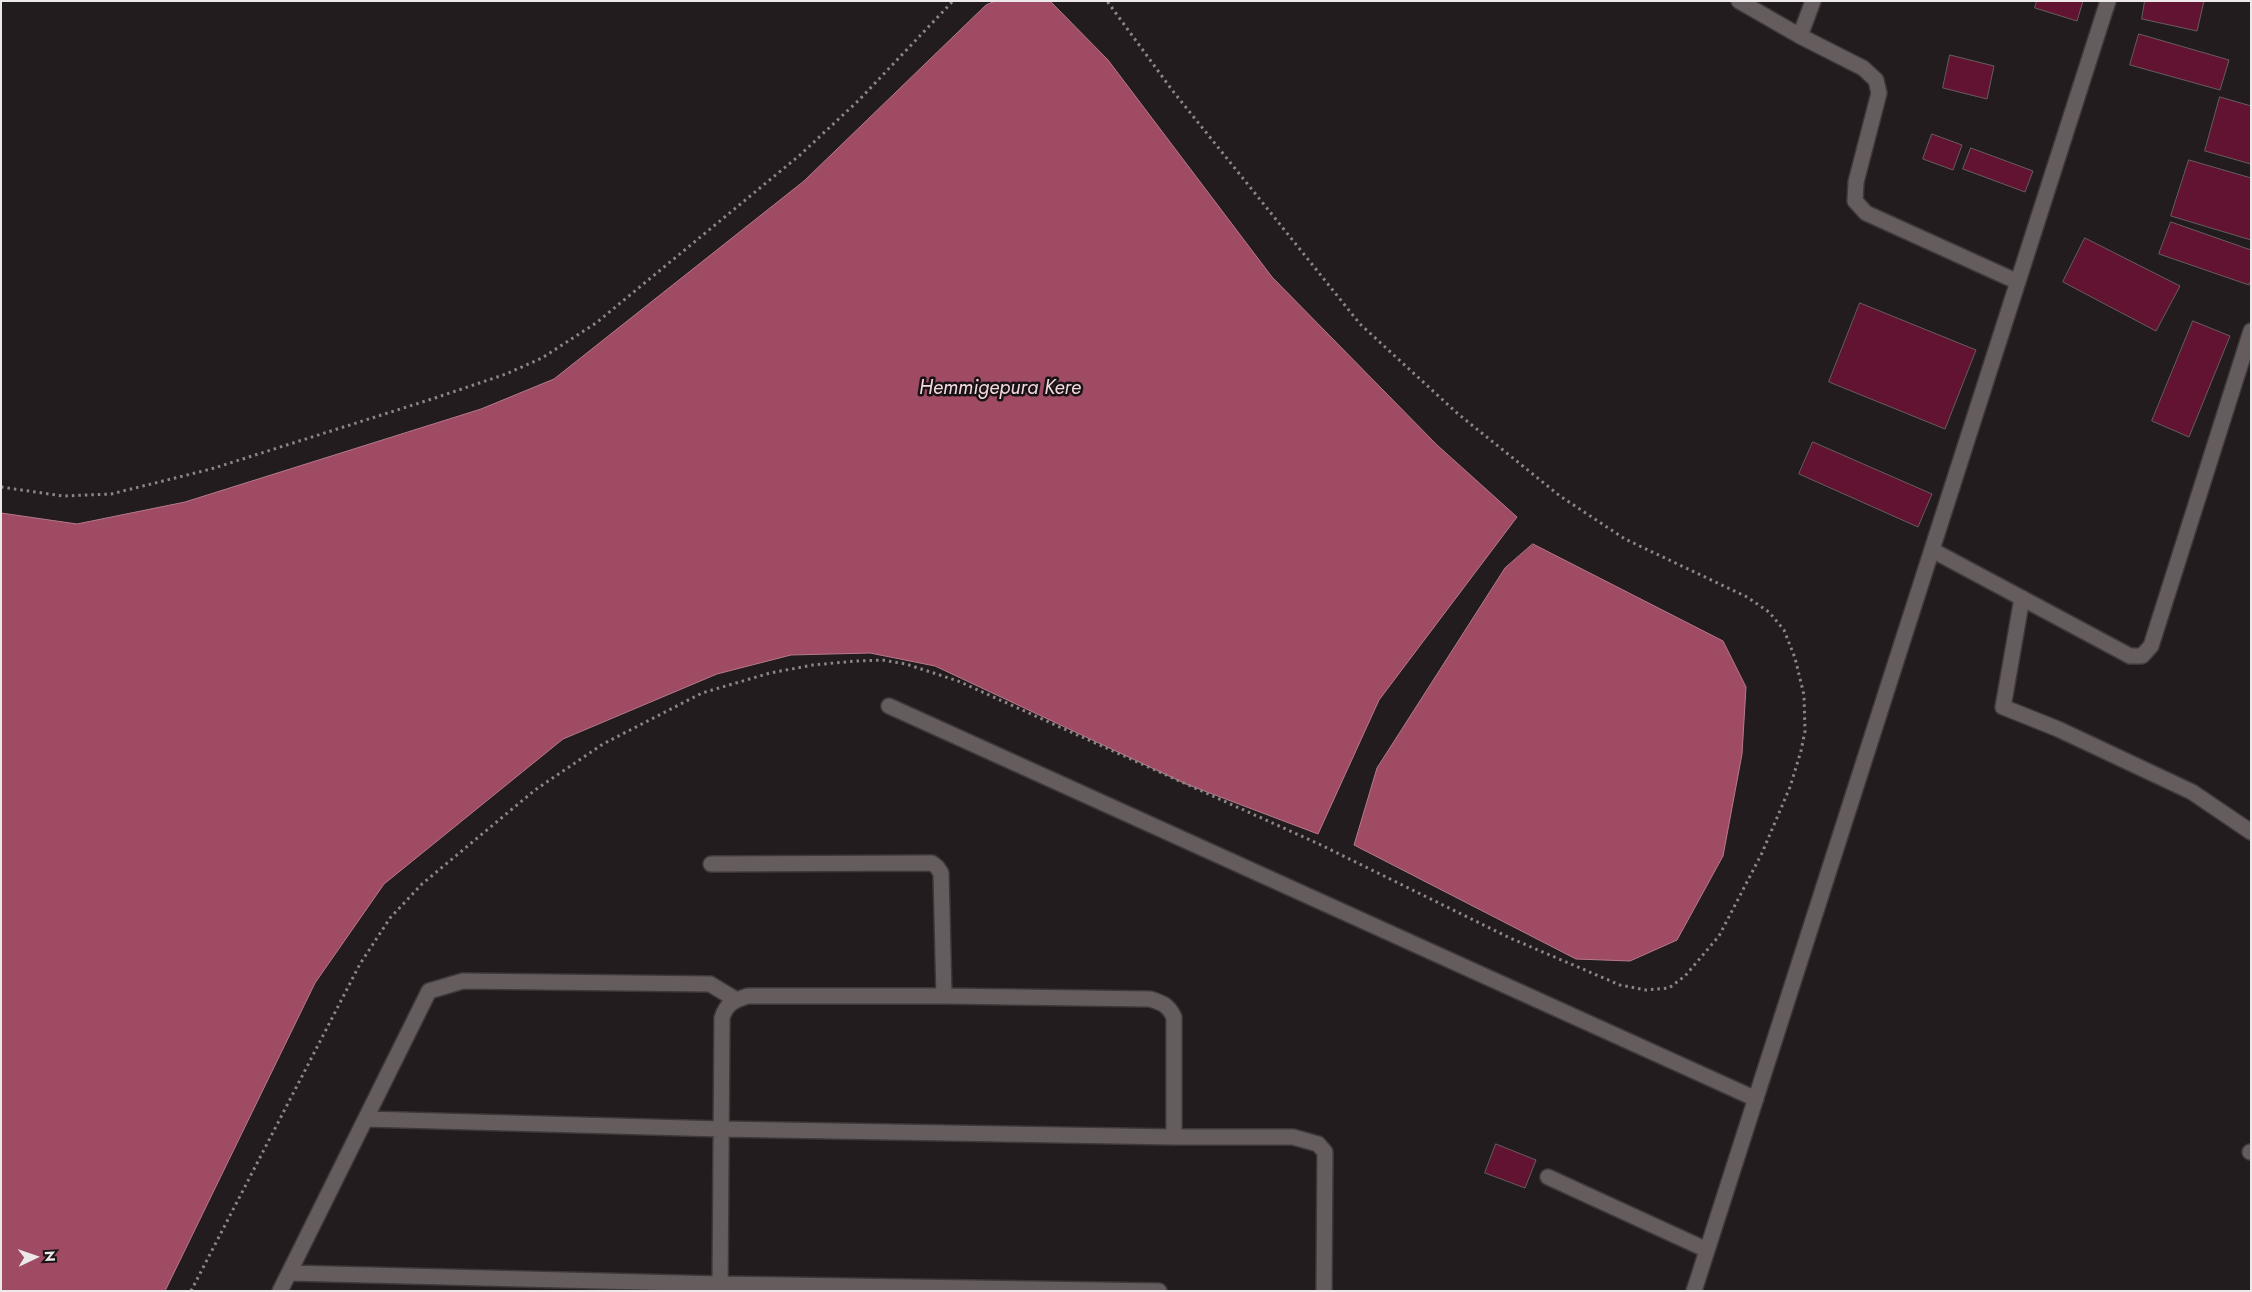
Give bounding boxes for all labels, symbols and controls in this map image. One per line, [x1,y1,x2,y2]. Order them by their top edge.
water label: Hemmigepura Kere [919,377,1081,401]
north arrow [10,1232,60,1282]
text: N [40,1250,60,1262]

